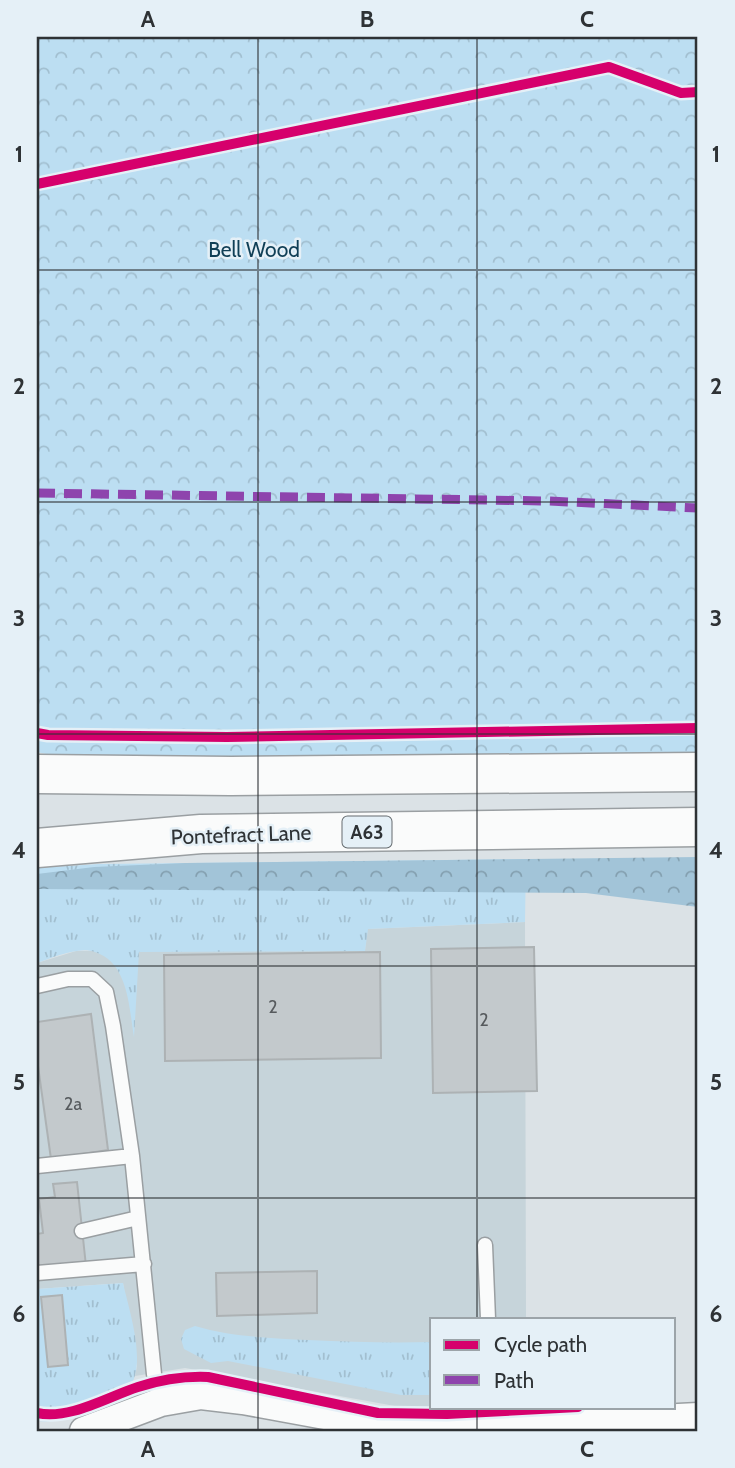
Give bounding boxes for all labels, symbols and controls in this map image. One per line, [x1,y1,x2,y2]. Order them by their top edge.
text: A [141,5,156,33]
text: B [360,5,374,33]
text: C [580,5,594,33]
text: 1 [15,140,23,168]
text: 1 [712,140,720,168]
park label: Bell Wood [208,237,300,262]
text: 2 [13,372,25,400]
text: 2 [710,372,722,400]
text: 3 [13,604,25,632]
text: 3 [710,604,722,632]
road number: A63 [342,817,392,848]
street label: Pontefract Lane [170,820,312,849]
text: 4 [12,836,26,864]
text: 4 [709,836,723,864]
house number: 2 [268,996,278,1018]
house number: 2 [479,1009,489,1031]
text: 5 [13,1068,25,1096]
text: 5 [710,1068,722,1096]
house number: 2a [64,1093,82,1115]
text: 6 [13,1300,25,1328]
text: 6 [710,1300,722,1328]
legend [430,1318,676,1408]
text: Cycle path [494,1332,587,1357]
text: Path [494,1368,534,1393]
text: A [141,1435,156,1463]
text: B [360,1435,374,1463]
text: C [580,1435,594,1463]

